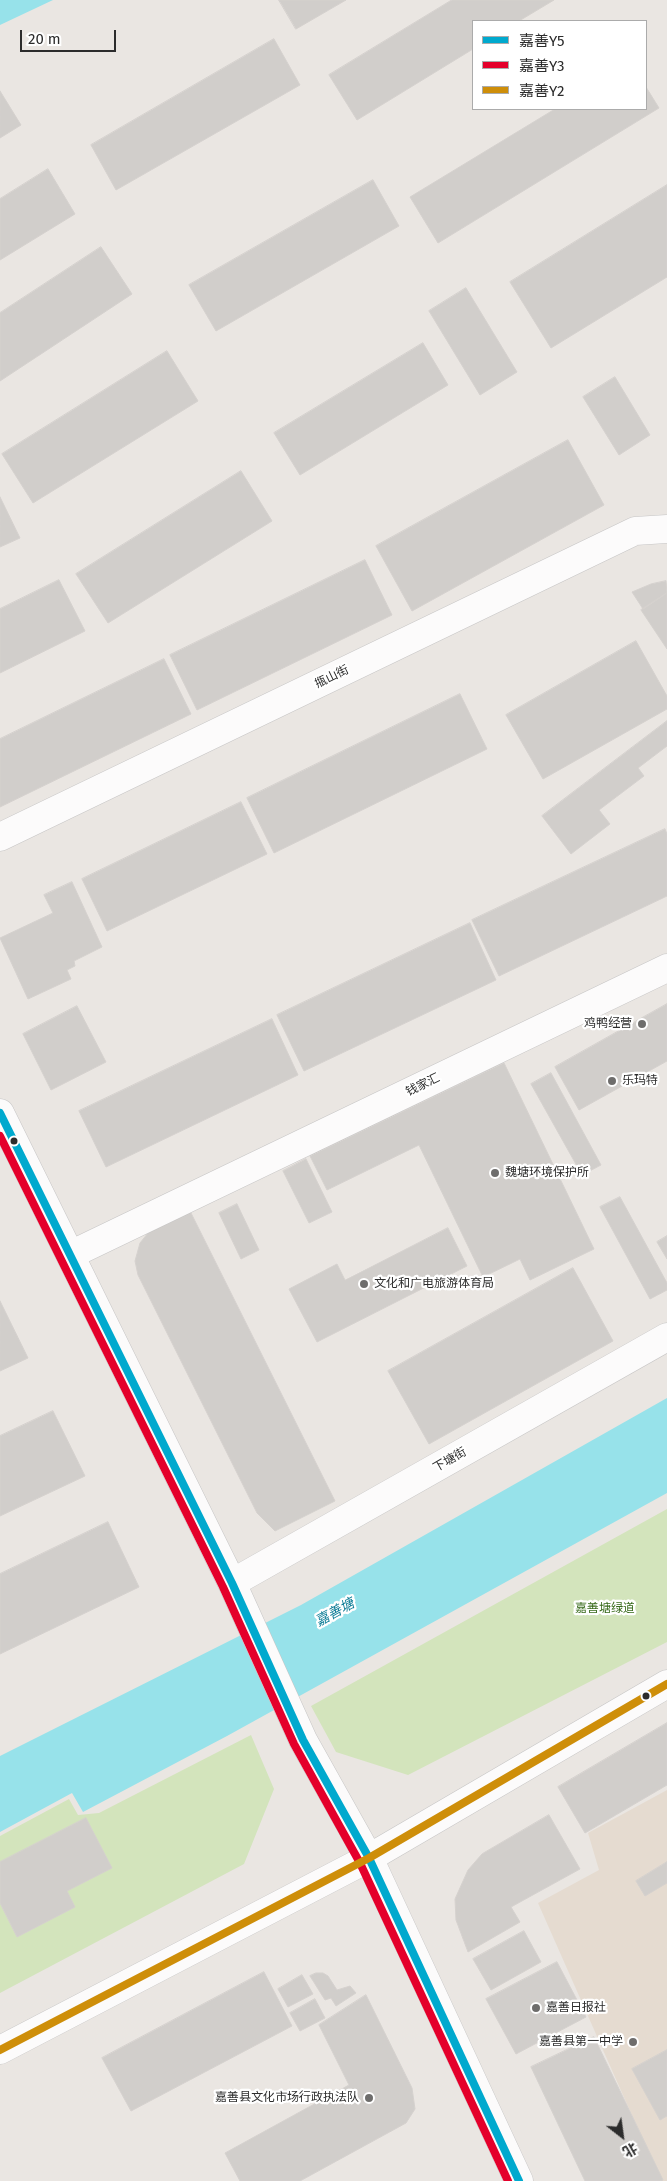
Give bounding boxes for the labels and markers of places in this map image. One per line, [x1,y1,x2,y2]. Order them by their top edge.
place label: 鸡鸭经营 [584,1017,632,1031]
marker: 鸡鸭经营 [636,1018,648,1030]
place label: 乐玛特 [622,1074,658,1088]
marker: 乐玛特 [606,1075,618,1087]
unlabelled marker [9,1136,19,1146]
place label: 魏塘环境保护所 [505,1166,589,1180]
marker: 魏塘环境保护所 [489,1167,501,1179]
place label: 文化和广电旅游体育局 [374,1277,494,1291]
marker: 文化和广电旅游体育局 [358,1278,370,1290]
unlabelled marker [641,1691,651,1701]
place label: 嘉善日报社 [546,2001,606,2015]
marker: 嘉善日报社 [530,2002,542,2014]
place label: 嘉善县第一中学 [539,2035,623,2049]
marker: 嘉善县第一中学 [627,2036,639,2048]
place label: 嘉善县文化市场行政执法队 [215,2091,359,2105]
marker: 嘉善县文化市场行政执法队 [363,2092,375,2104]

